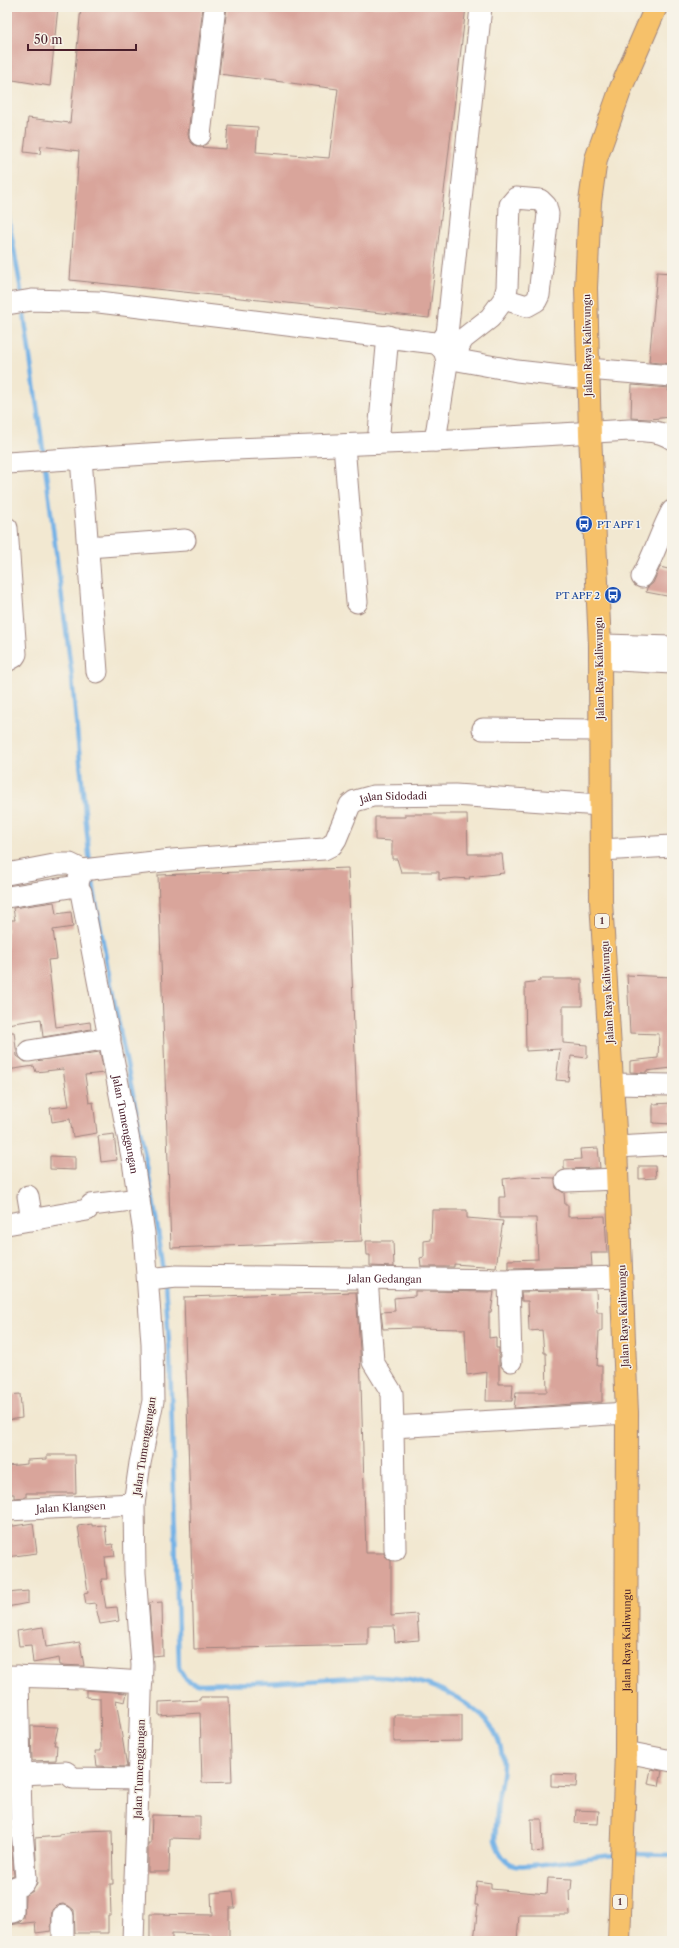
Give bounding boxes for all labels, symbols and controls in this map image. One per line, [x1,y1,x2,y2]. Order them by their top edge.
scale bar [28,26,136,52]
text: 50 m [34,32,63,47]
street label: Jalan Raya Kaliwungu [580,294,595,398]
bus stop icon: PT APF 1 [574,514,594,534]
place label: PT APF 1 [597,518,641,531]
bus stop icon: PT APF 2 [603,585,623,605]
place label: PT APF 2 [555,589,600,602]
street label: Jalan Raya Kaliwungu [592,617,607,721]
street label: Jalan Sidodadi [356,789,427,807]
road number: 1 [595,914,609,928]
street label: Jalan Raya Kaliwungu [598,941,617,1045]
street label: Jalan Tumenggungan [109,1072,141,1175]
street label: Jalan Raya Kaliwungu [615,1265,632,1369]
street label: Jalan Gedangan [346,1272,423,1286]
street label: Jalan Tumenggungan [130,1395,159,1498]
street label: Jalan Klangsen [34,1499,107,1516]
street label: Jalan Raya Kaliwungu [620,1589,633,1693]
street label: Jalan Tumenggungan [131,1718,148,1821]
road number: 1 [613,1895,627,1909]

